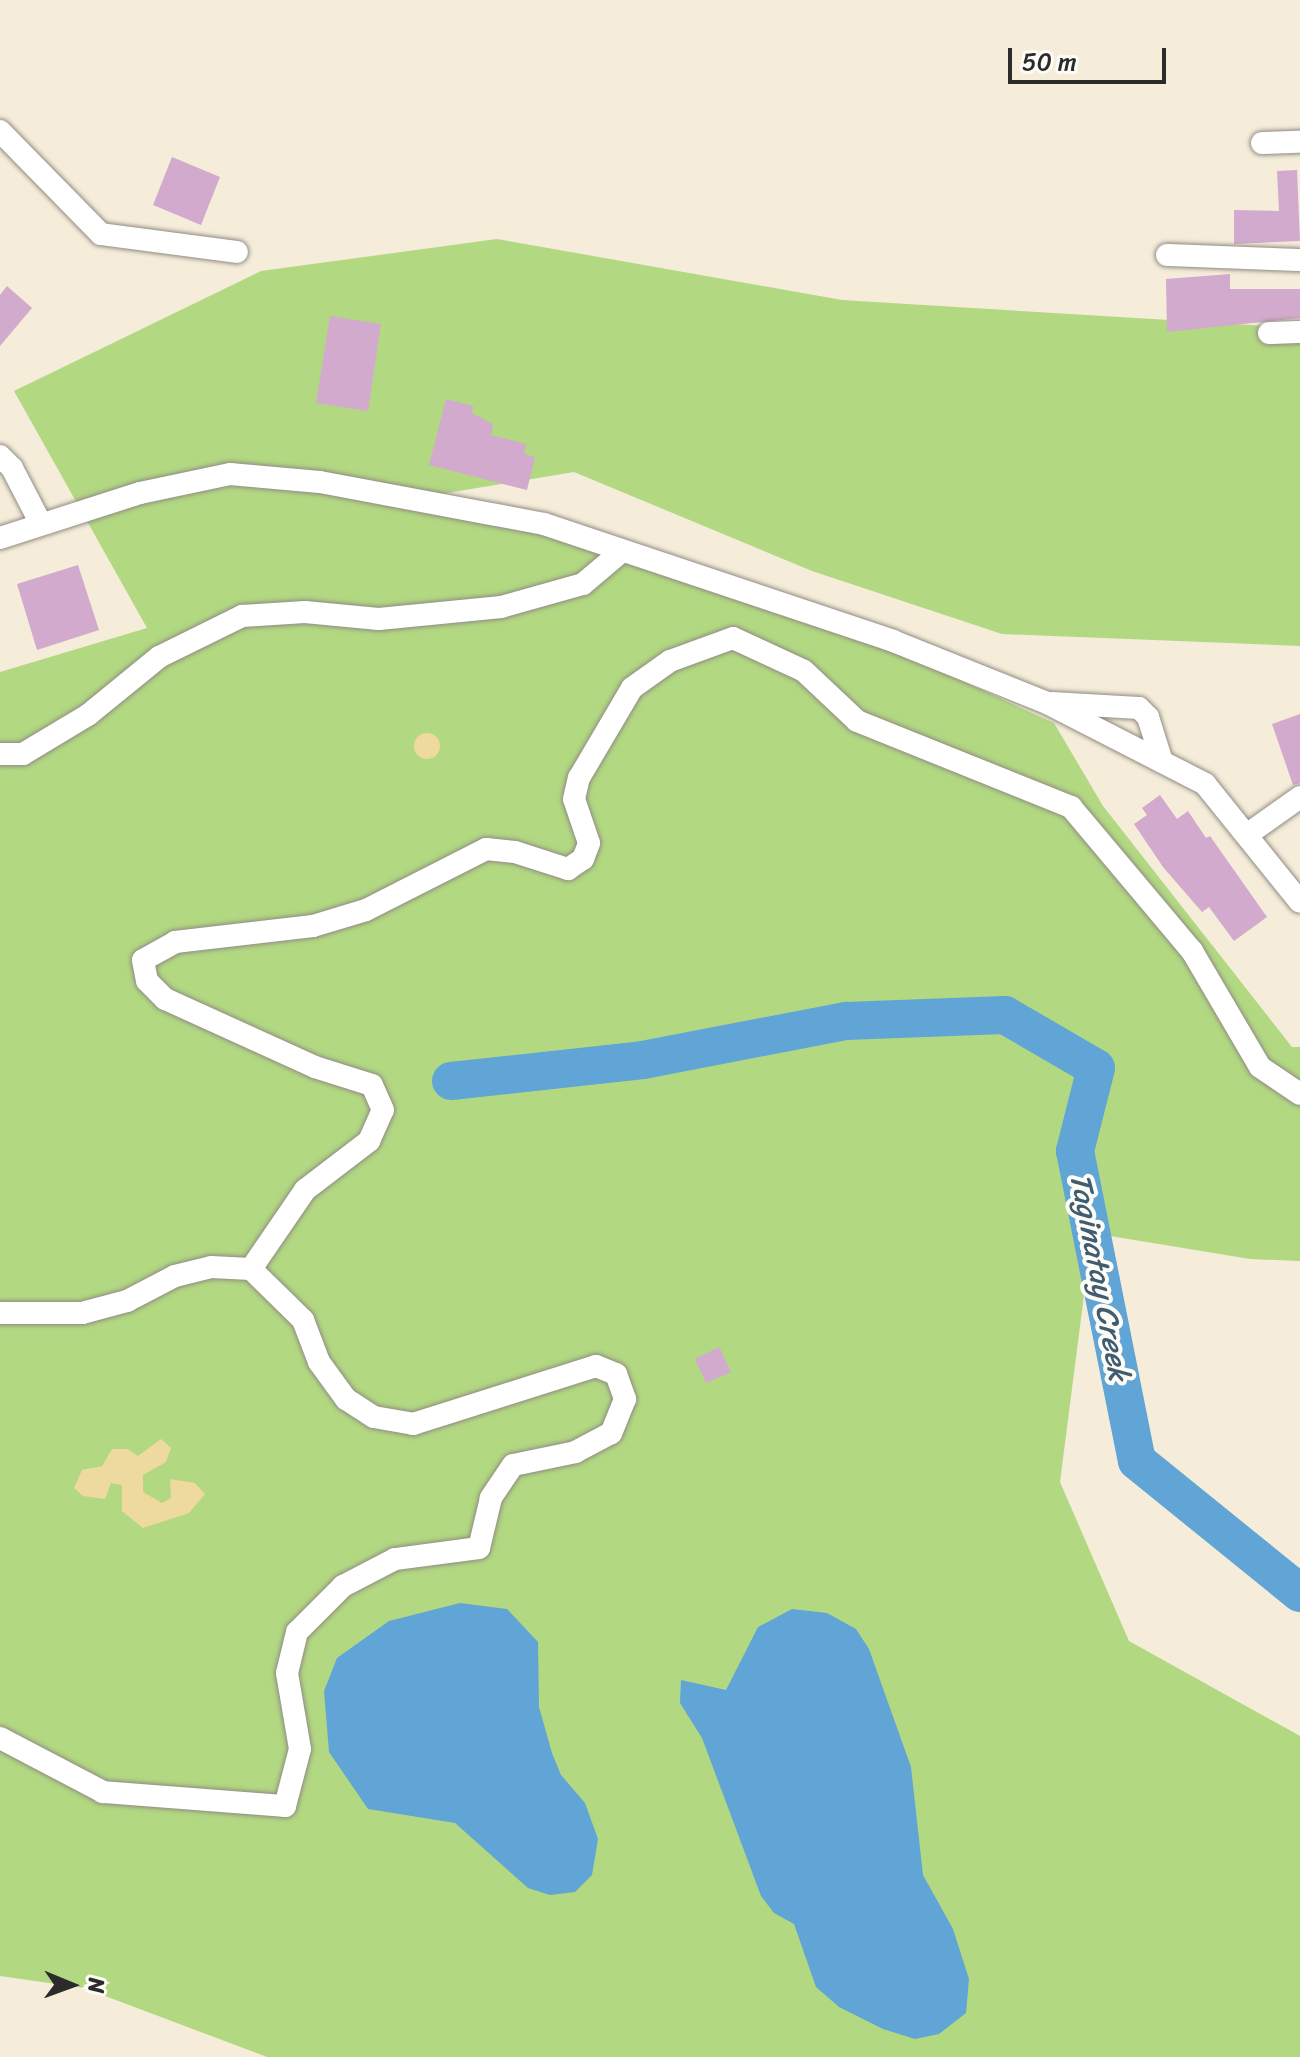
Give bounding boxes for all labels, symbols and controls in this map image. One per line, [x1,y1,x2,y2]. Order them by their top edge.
scale bar [1012,32,1170,82]
text: 50 m [1022,41,1077,83]
water label: Taginatay Creek [1062,1170,1138,1384]
north arrow [32,1945,112,2025]
text: N [77,1977,116,1993]

